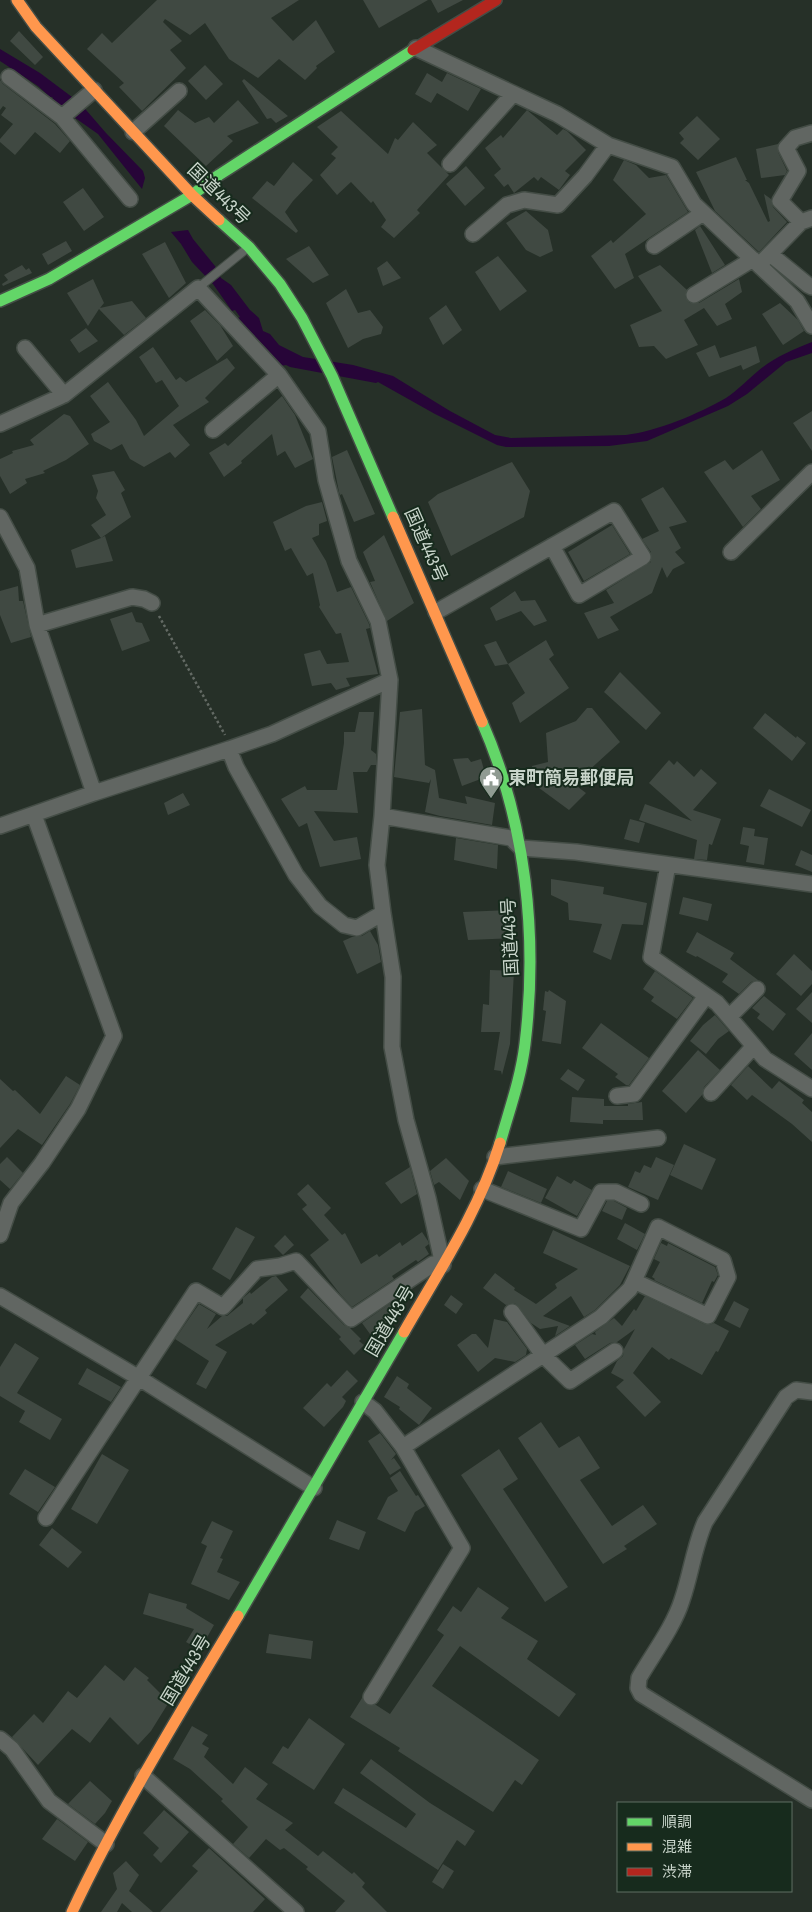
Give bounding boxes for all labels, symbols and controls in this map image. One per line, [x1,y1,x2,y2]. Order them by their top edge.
street label: 国道443号 [182,157,256,230]
street label: 国道443号 [399,504,454,586]
public building icon: 東町簡易郵便局 [478,765,504,799]
place label: 東町簡易郵便局 [508,765,634,790]
street label: 国道443号 [495,897,524,977]
street label: 国道443号 [359,1280,420,1361]
street label: 国道443号 [155,1630,217,1710]
legend [617,1802,792,1892]
text: 順調 [662,1811,692,1832]
text: 混雑 [662,1836,692,1857]
text: 渋滞 [662,1861,692,1882]

